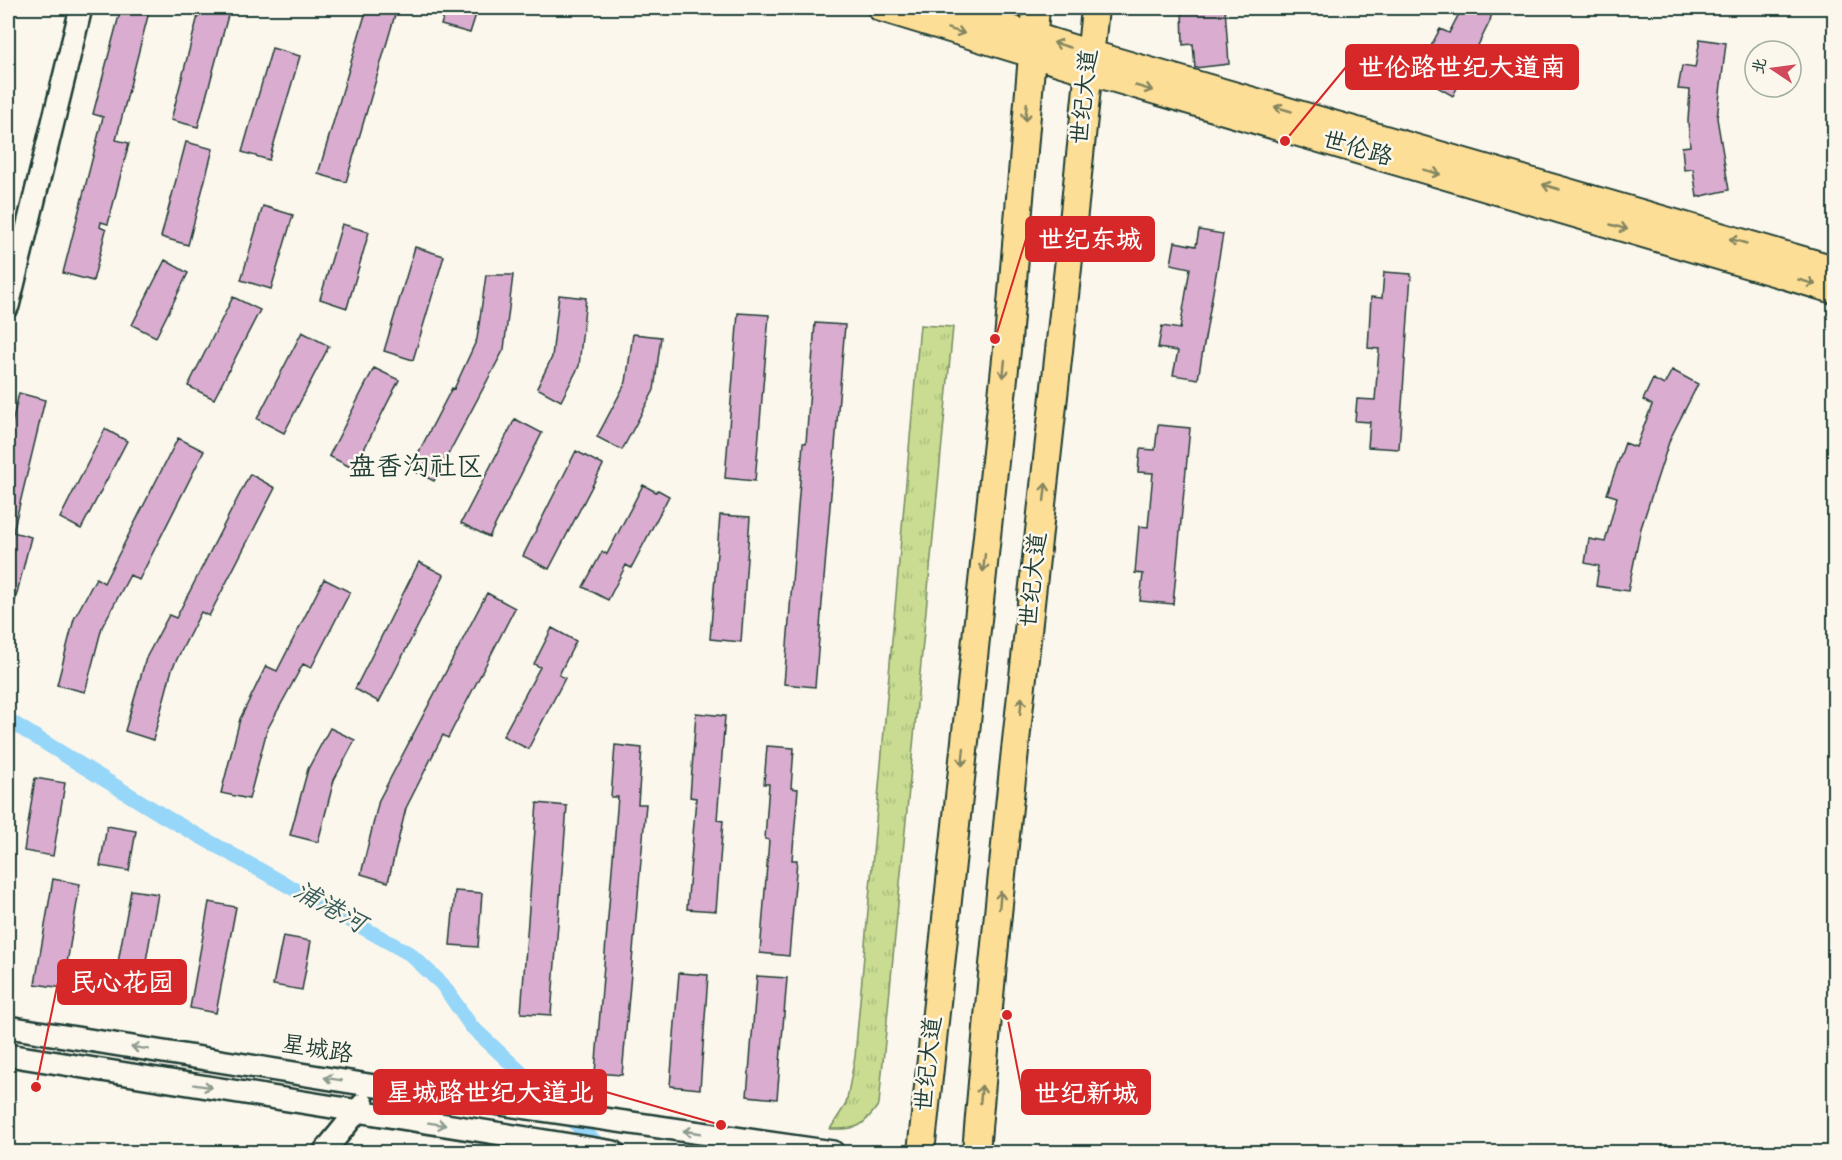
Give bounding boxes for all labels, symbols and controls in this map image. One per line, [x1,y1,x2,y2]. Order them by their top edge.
one-way arrow [946,26,965,37]
one-way arrow [1053,39,1072,50]
north arrow [1743,39,1803,99]
callout: 世伦路世纪大道南 [1346,45,1578,89]
street label: 世纪大道 [1064,47,1108,147]
text: 世伦路世纪大道南 [1358,51,1566,89]
text: 北 [1747,56,1774,77]
one-way arrow [1135,83,1154,94]
one-way arrow [1020,102,1031,122]
one-way arrow [1274,103,1293,114]
street label: 世伦路 [1318,123,1396,177]
one-way arrow [1422,167,1441,178]
one-way arrow [1542,181,1561,192]
callout: 世纪东城 [1026,217,1154,261]
one-way arrow [1610,222,1629,233]
text: 世纪东城 [1038,223,1142,261]
one-way arrow [1729,235,1748,246]
one-way arrow [1797,277,1816,288]
one-way arrow [999,359,1010,379]
district label: 盘香沟社区 [349,449,484,488]
one-way arrow [1040,482,1051,502]
street label: 世纪大道 [1013,530,1057,630]
one-way arrow [978,553,989,573]
one-way arrow [1016,697,1027,717]
one-way arrow [957,747,968,767]
water label: 浦港河 [286,873,376,946]
one-way arrow [995,891,1006,911]
callout: 民心花园 [58,960,186,1004]
text: 民心花园 [70,966,174,1004]
street label: 世纪大道 [908,1014,952,1114]
street label: 星城路 [279,1028,355,1074]
one-way arrow [131,1043,151,1054]
callout: 星城路世纪大道北 [374,1070,606,1114]
callout: 世纪新城 [1022,1070,1150,1114]
one-way arrow [323,1074,343,1085]
text: 星城路世纪大道北 [386,1076,594,1114]
text: 世纪新城 [1034,1077,1138,1115]
one-way arrow [193,1081,213,1092]
one-way arrow [975,1085,986,1105]
one-way arrow [427,1119,447,1130]
one-way arrow [683,1127,702,1138]

